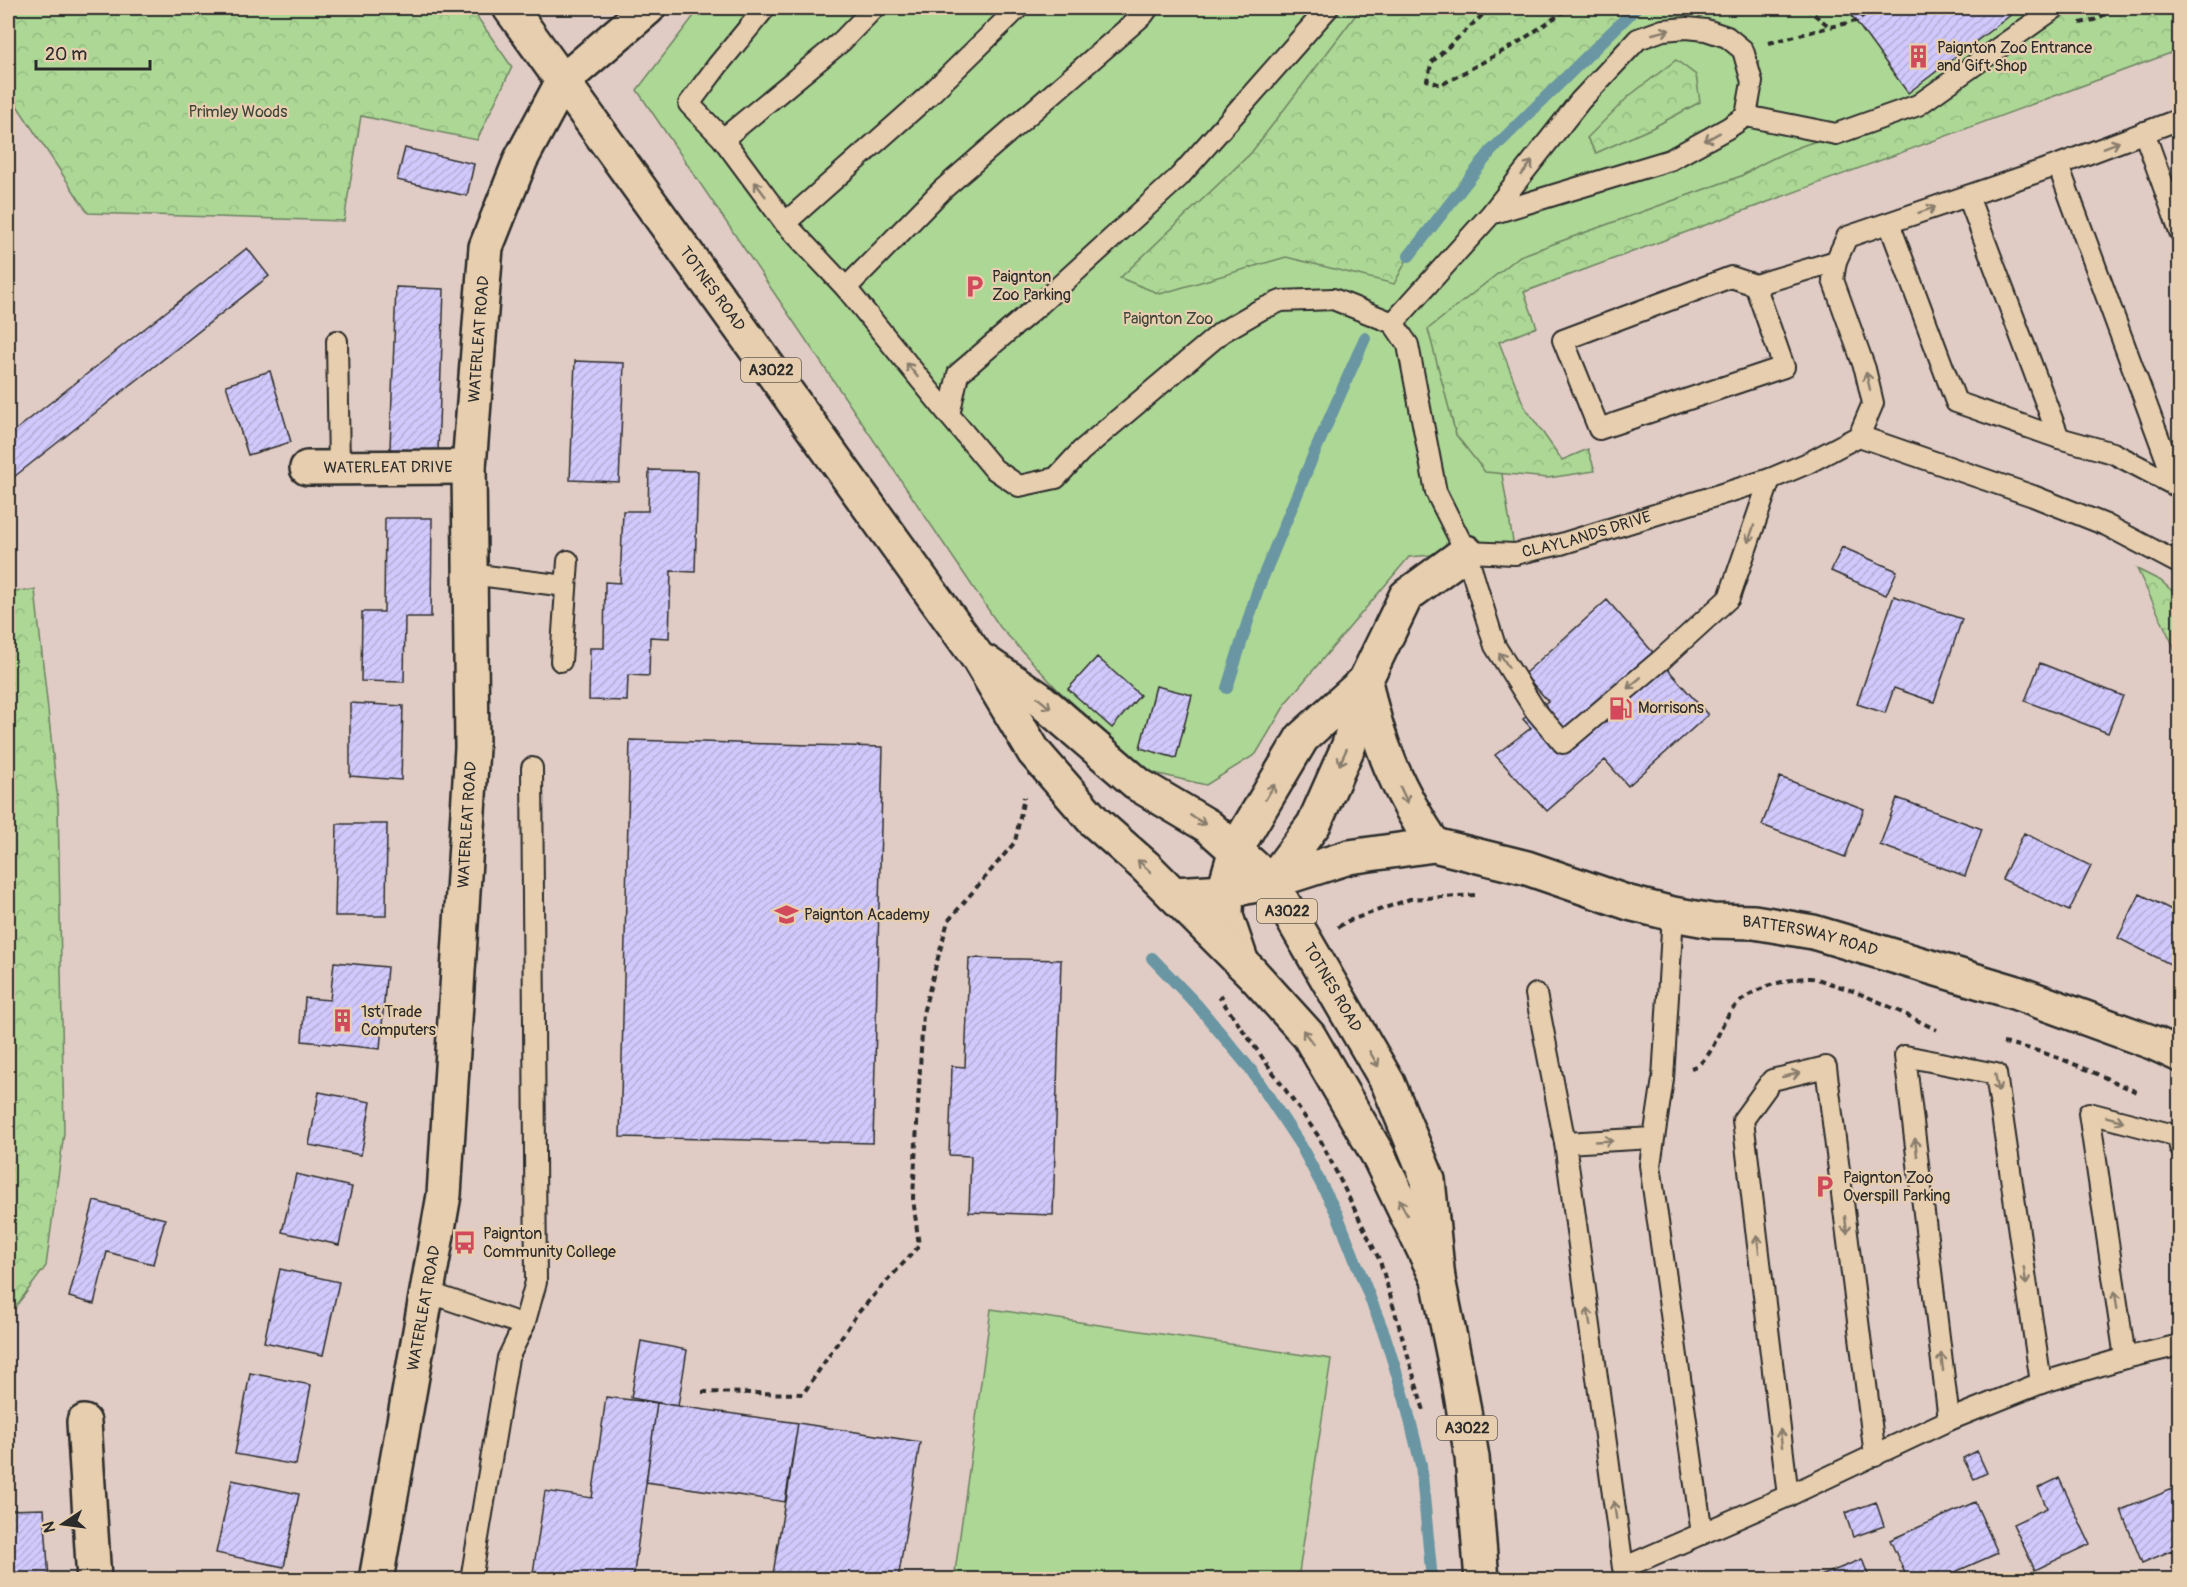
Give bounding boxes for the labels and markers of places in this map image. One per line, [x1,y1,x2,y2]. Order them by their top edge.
place label: Paignton Zoo Entrance and Gift Shop [1937,38,2092,76]
building icon: Paignton Zoo Entrance and Gift Shop [1906,44,1932,70]
place label: Paignton Zoo Parking [992,267,1071,305]
parking icon: Paignton Zoo Parking [961,273,987,299]
fuel station icon: Morrisons [1607,695,1633,721]
place label: Morrisons [1638,698,1704,718]
school or university icon: Paignton Academy [773,902,799,928]
place label: Paignton Academy [804,905,930,925]
place label: 1st Trade Computers [361,1002,436,1040]
building icon: 1st Trade Computers [330,1008,356,1034]
place label: Paignton Zoo Overspill Parking [1843,1168,1950,1206]
parking icon: Paignton Zoo Overspill Parking [1812,1174,1838,1200]
place label: Paignton Community College [483,1224,616,1262]
bus stop icon: Paignton Community College [452,1230,478,1256]

